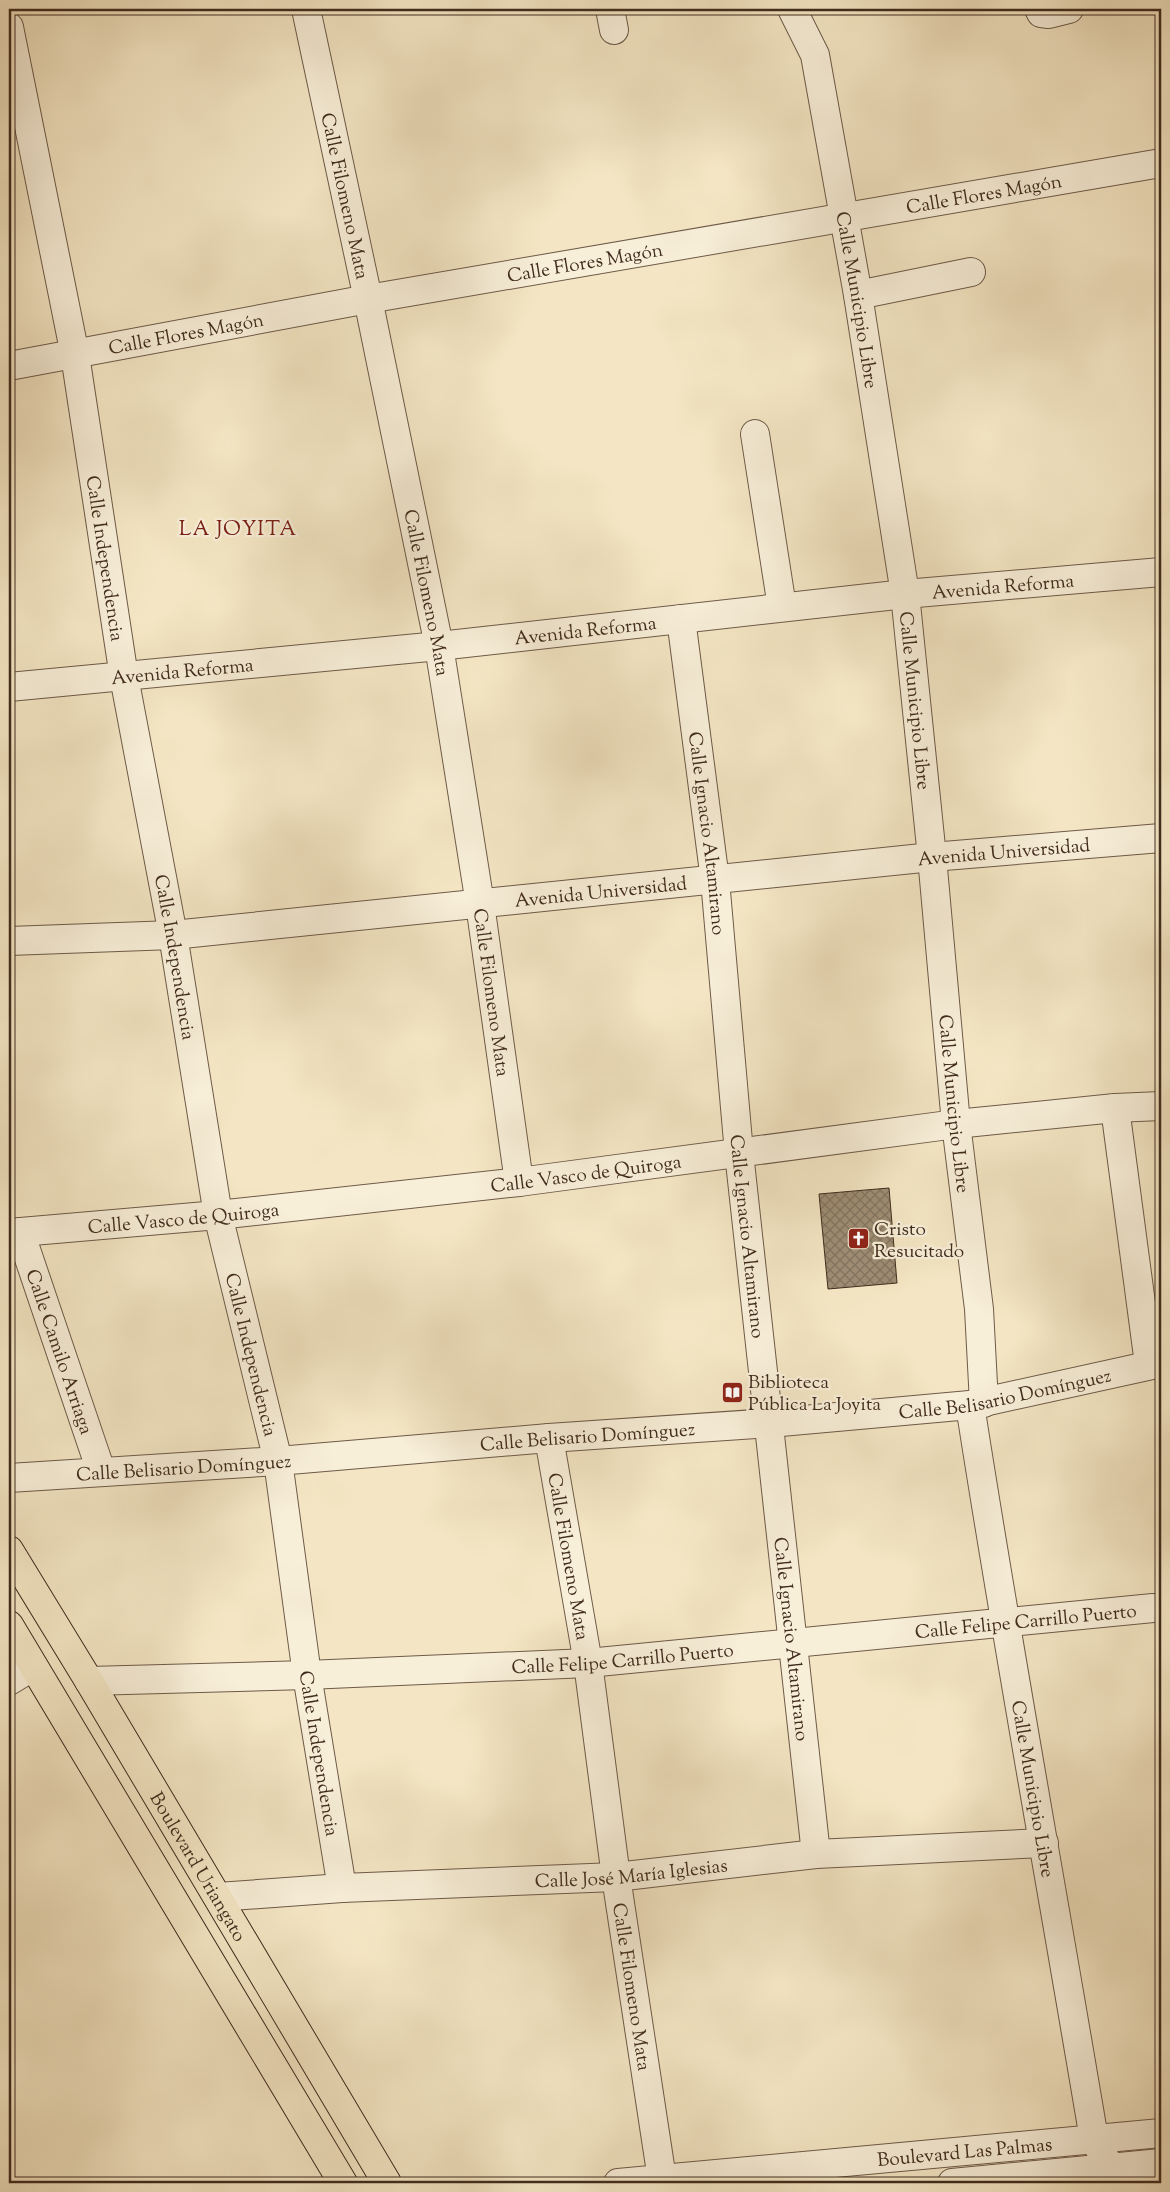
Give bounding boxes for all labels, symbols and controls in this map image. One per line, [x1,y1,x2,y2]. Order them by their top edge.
street label: Calle Filomeno Mata [313,111,374,282]
street label: Calle Flores Magón [904,169,1064,222]
street label: Calle Municipio Libre [827,210,884,391]
street label: Calle Flores Magón [505,238,665,291]
street label: Calle Flores Magón [106,308,266,363]
street label: Calle Independencia [77,474,129,643]
street label: Calle Filomeno Mata [395,507,455,678]
district label: LA JOYITA [179,515,297,545]
street label: Avenida Reforma [931,568,1076,608]
street label: Calle Municipio Libre [891,610,936,791]
street label: Avenida Reforma [513,611,658,654]
street label: Avenida Reforma [110,653,255,693]
street label: Calle Ignacio Altamirano [680,730,731,936]
street label: Avenida Universidad [916,833,1091,874]
street label: Avenida Universidad [513,871,689,916]
street label: Calle Independencia [146,872,201,1042]
street label: Calle Filomeno Mata [465,907,515,1079]
street label: Calle Municipio Libre [930,1013,975,1195]
street label: Calle Ignacio Altamirano [721,1133,770,1340]
street label: Calle Vasco de Quiroga [489,1150,683,1201]
street label: Calle Vasco de Quiroga [87,1197,281,1242]
place label: Cristo Resucitado [874,1217,964,1266]
church icon: Cristo Resucitado [846,1227,870,1251]
street label: Calle Camilo Arriaga [18,1266,99,1439]
street label: Calle Independencia [217,1271,283,1440]
street label: Calle Belisario Domínguez [898,1363,1114,1427]
place label: Biblioteca Pública La Joyita [748,1370,881,1419]
library icon: Biblioteca Pública La Joyita [720,1380,744,1404]
street label: Calle Belisario Domínguez [479,1417,696,1460]
street label: Calle Belisario Domínguez [75,1449,293,1490]
street label: Calle Filomeno Mata [539,1471,595,1643]
street label: Calle Ignacio Altamirano [765,1536,814,1742]
street label: Calle Felipe Carrillo Puerto [914,1599,1138,1647]
street label: Calle Felipe Carrillo Puerto [511,1638,735,1682]
street label: Calle Independencia [291,1669,344,1839]
street label: Calle Municipio Libre [1003,1699,1060,1880]
street label: Boulevard Uriangato [142,1788,252,1948]
street label: Calle José María Iglesias [534,1853,729,1896]
street label: Calle Filomeno Mata [604,1901,656,2073]
street label: Boulevard Las Palmas [876,2132,1053,2175]

